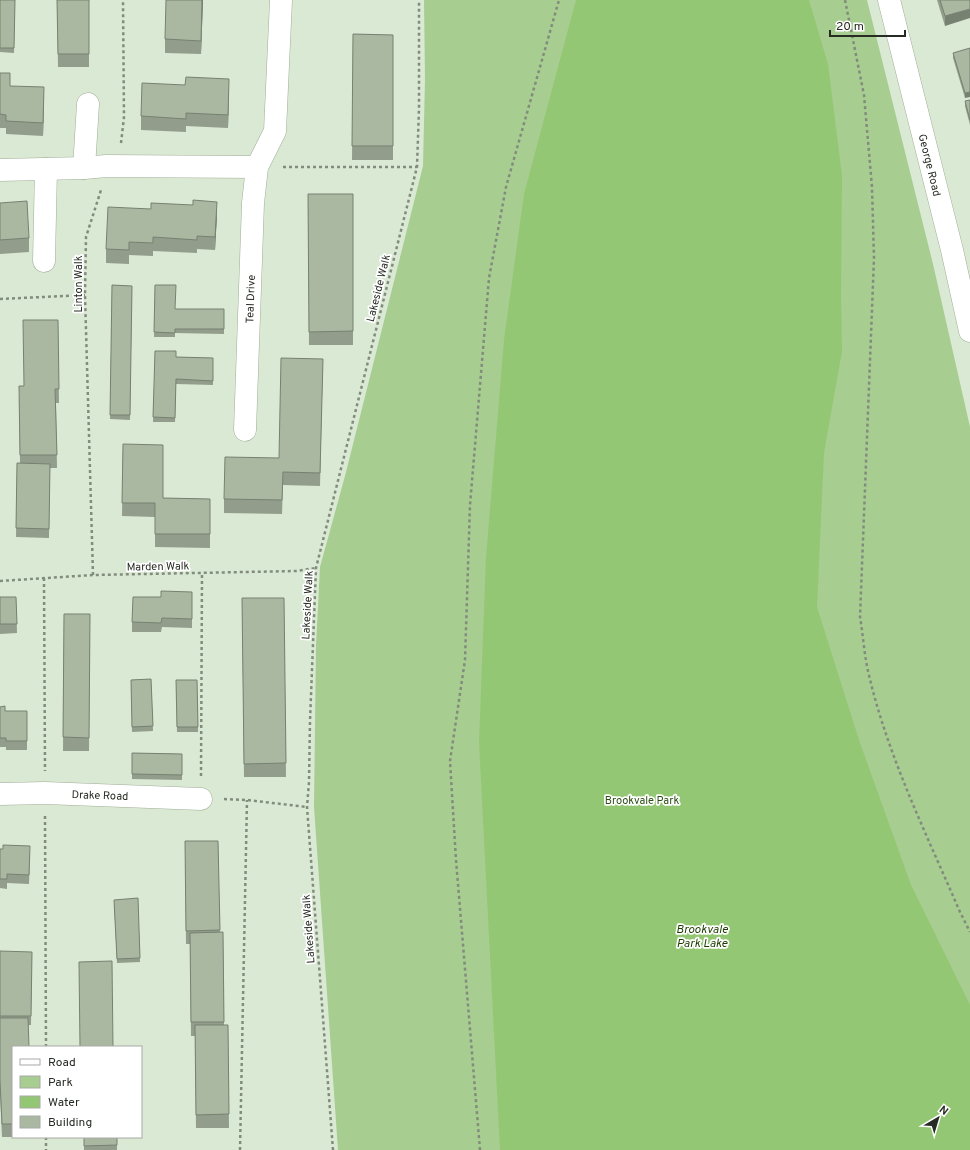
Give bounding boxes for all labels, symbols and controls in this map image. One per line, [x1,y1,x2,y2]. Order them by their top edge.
scale bar [830,12,905,38]
text: 20 m [836,19,864,35]
street label: George Road [915,133,944,198]
street label: Lakeside Walk [364,253,394,323]
street label: Linton Walk [72,255,86,313]
street label: Teal Drive [243,274,259,324]
street label: Marden Walk [127,559,190,575]
street label: Lakeside Walk [299,570,317,640]
street label: Drake Road [71,788,129,804]
park label: Brookvale Park [605,794,679,808]
street label: Lakeside Walk [300,894,318,964]
water label: Brookvale Park Lake [676,922,729,952]
legend [12,1046,142,1138]
text: Road [48,1055,76,1071]
text: Park [48,1075,73,1091]
text: Water [48,1095,80,1111]
north arrow [918,1098,958,1138]
text: N [936,1103,951,1119]
text: Building [48,1115,92,1131]

